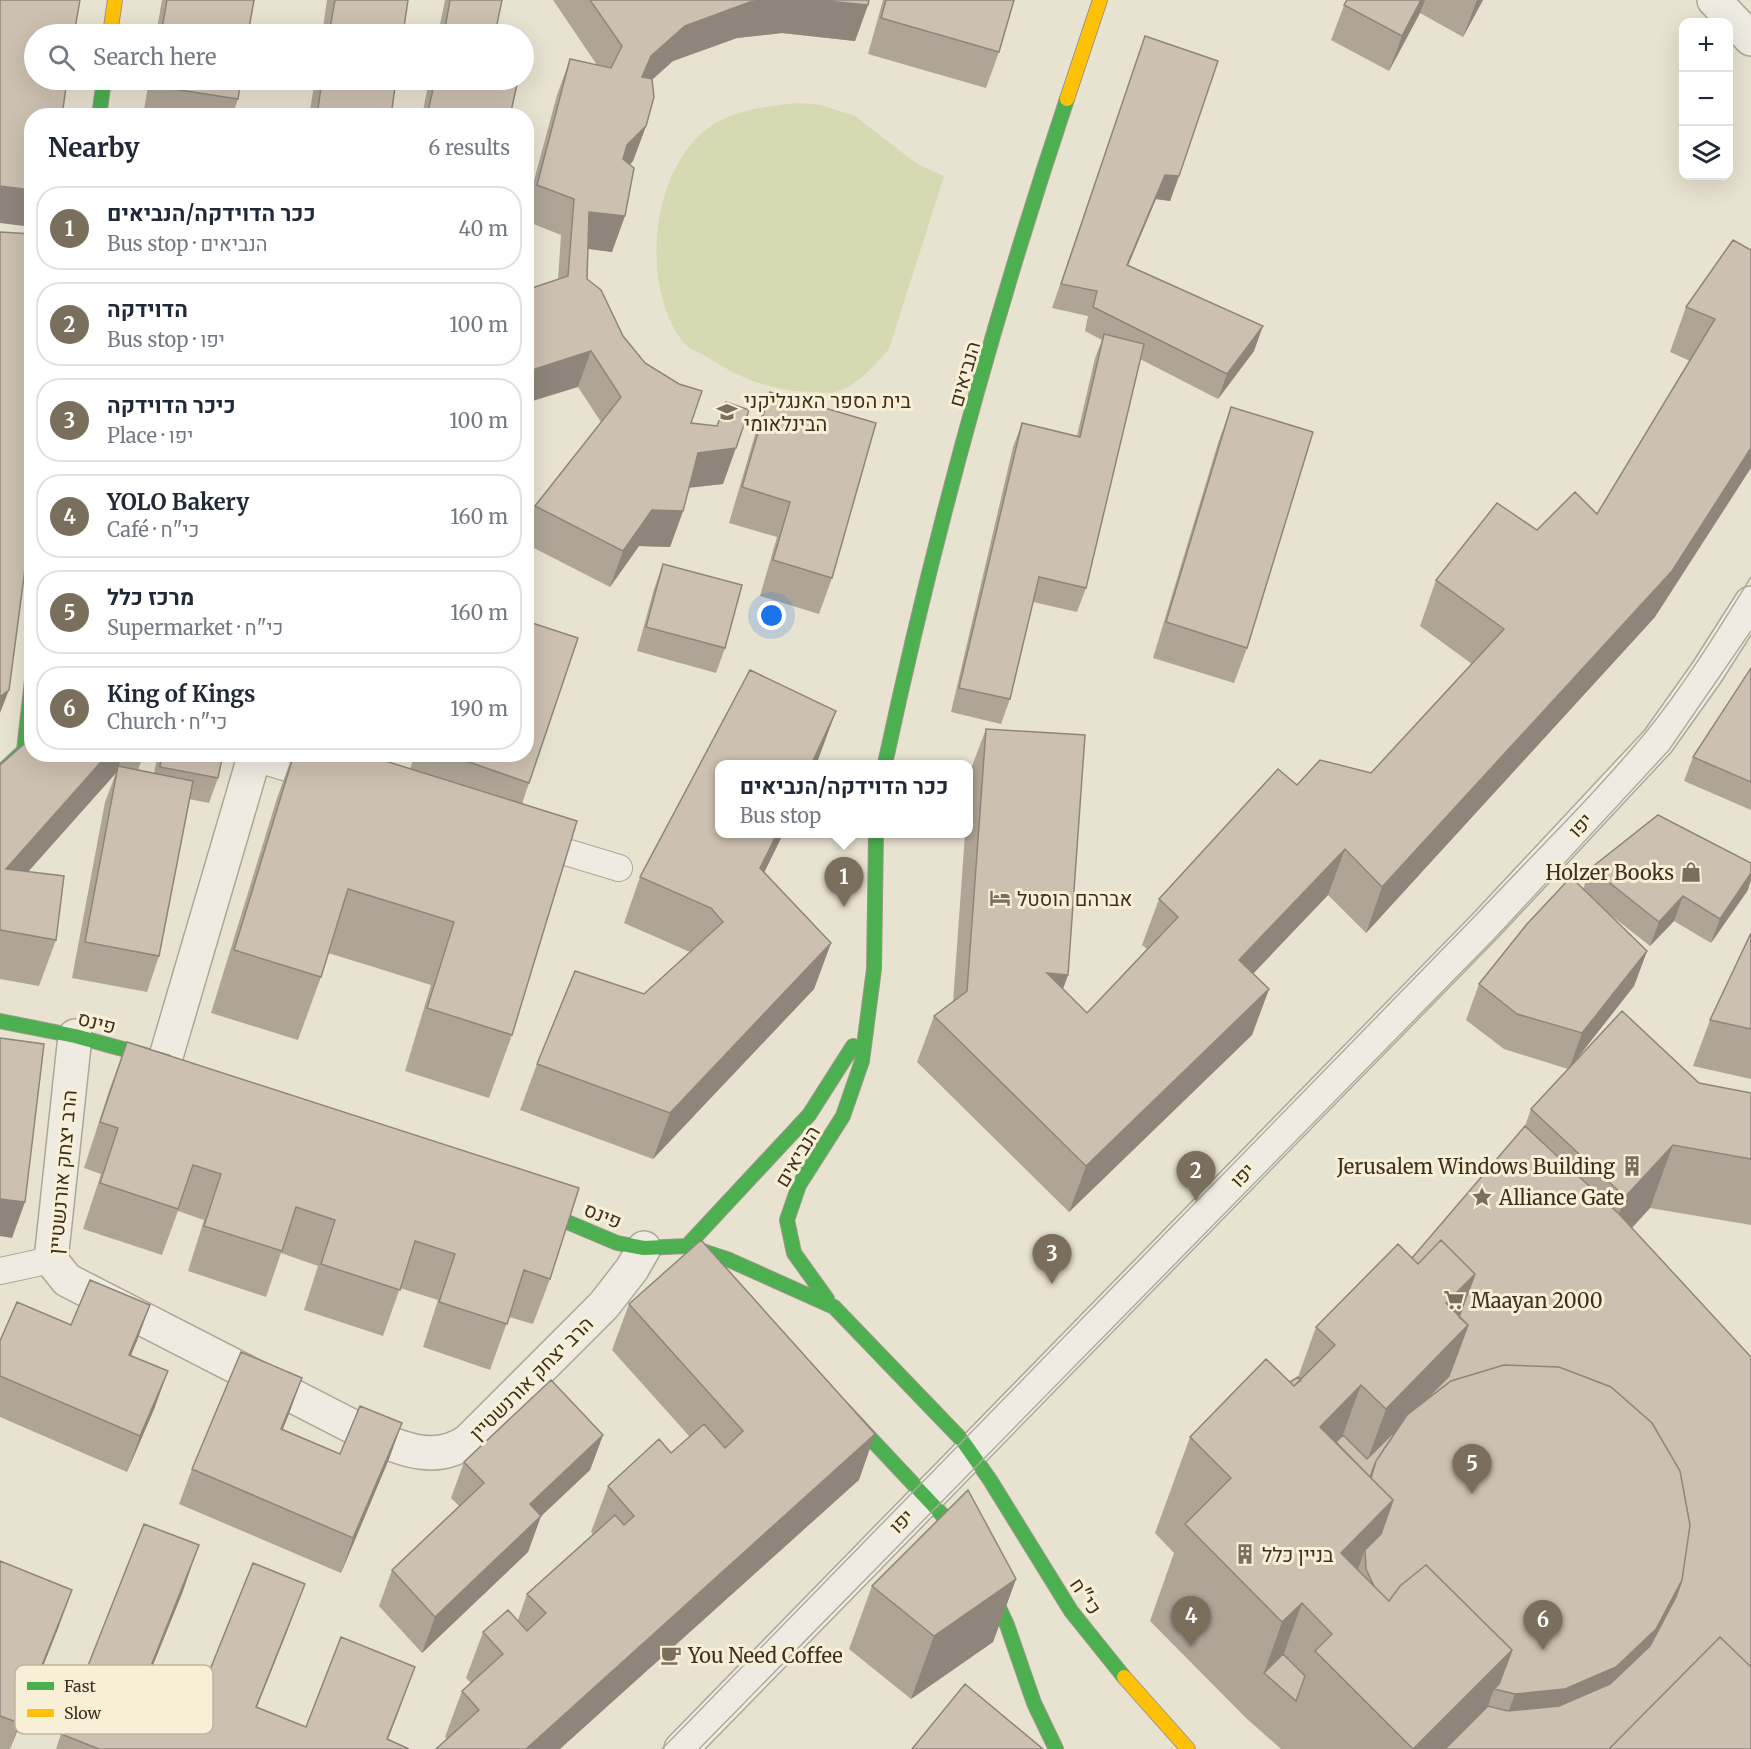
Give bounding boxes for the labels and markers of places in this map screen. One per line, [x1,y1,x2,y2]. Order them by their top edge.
place label: בית הספר האנגליקני הבינלאומי [744,388,911,436]
school or university icon: בית הספר האנגליקני הבינלאומי [715,400,739,424]
pin: 1 [824,858,864,907]
place label: Holzer Books [1545,860,1674,885]
shop icon: Holzer Books [1679,860,1703,884]
hotel icon: אברהם הוסטל [988,886,1012,910]
place label: אברהם הוסטל [1017,886,1132,911]
pin: 2 [1176,1152,1216,1201]
place label: Jerusalem Windows Building [1336,1154,1615,1179]
building icon: Jerusalem Windows Building [1620,1154,1644,1178]
place icon: Alliance Gate [1470,1185,1494,1209]
place label: Alliance Gate [1498,1185,1624,1210]
pin: 3 [1032,1234,1072,1284]
supermarket icon: Maayan 2000 [1442,1288,1466,1312]
place label: Maayan 2000 [1471,1288,1603,1313]
pin: 5 [1452,1444,1492,1494]
building icon: בניין כלל [1233,1542,1257,1566]
place label: בניין כלל [1262,1542,1334,1567]
pin: 4 [1172,1596,1210,1646]
pin: 6 [1524,1600,1562,1650]
cafe icon: You Need Coffee [659,1643,683,1667]
place label: You Need Coffee [687,1643,843,1668]

